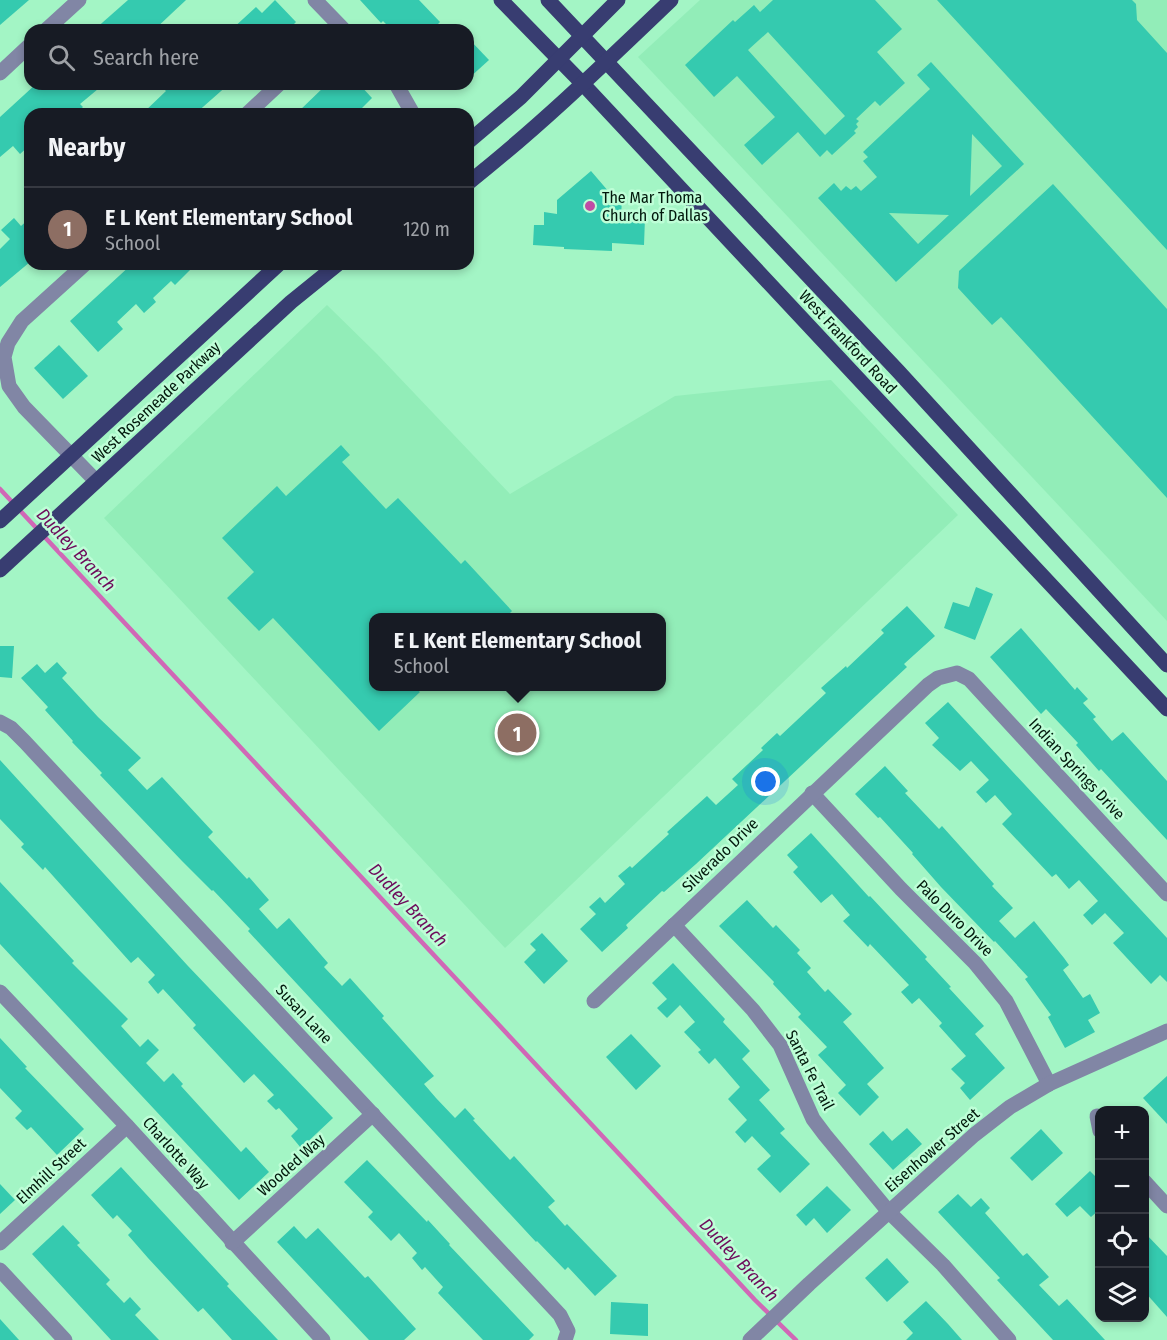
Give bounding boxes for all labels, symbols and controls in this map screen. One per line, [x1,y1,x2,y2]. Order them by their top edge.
search box [24,24,474,90]
icon: search [45,41,78,74]
text: Search here [93,44,199,71]
text: Nearby [48,132,125,163]
place label: The Mar Thoma Church of Dallas [602,188,708,225]
marker: The Mar Thoma Church of Dallas [583,199,597,213]
text: E L Kent Elementary School [105,204,353,231]
text: 1 [63,217,72,241]
text: 120 m [403,217,450,241]
text: School [105,231,160,255]
street label: West Frankford Road [795,286,901,398]
street label: West Rosemeade Parkway [88,337,225,466]
water label: Dudley Branch [32,504,120,596]
popup [369,613,666,691]
text: E L Kent Elementary School [394,627,641,654]
text: School [394,654,449,678]
pin: 1 [498,710,536,756]
street label: Indian Springs Drive [1025,714,1129,824]
your location [751,767,780,796]
street label: Silverado Drive [678,814,762,896]
water label: Dudley Branch [364,859,452,951]
street label: Palo Duro Drive [913,876,997,960]
street label: Susan Lane [272,980,336,1048]
street label: Santa Fe Trail [782,1027,838,1113]
street label: Eisenhower Street [881,1103,984,1196]
map controls [1095,1106,1149,1322]
button: + [1095,1106,1149,1160]
street label: Charlotte Way [139,1113,214,1194]
street label: Wooded Way [254,1129,329,1200]
street label: Elmhill Street [12,1134,90,1208]
button: − [1095,1160,1149,1214]
water label: Dudley Branch [695,1214,783,1306]
button: locate [1095,1214,1149,1268]
button: layers [1095,1268,1149,1322]

